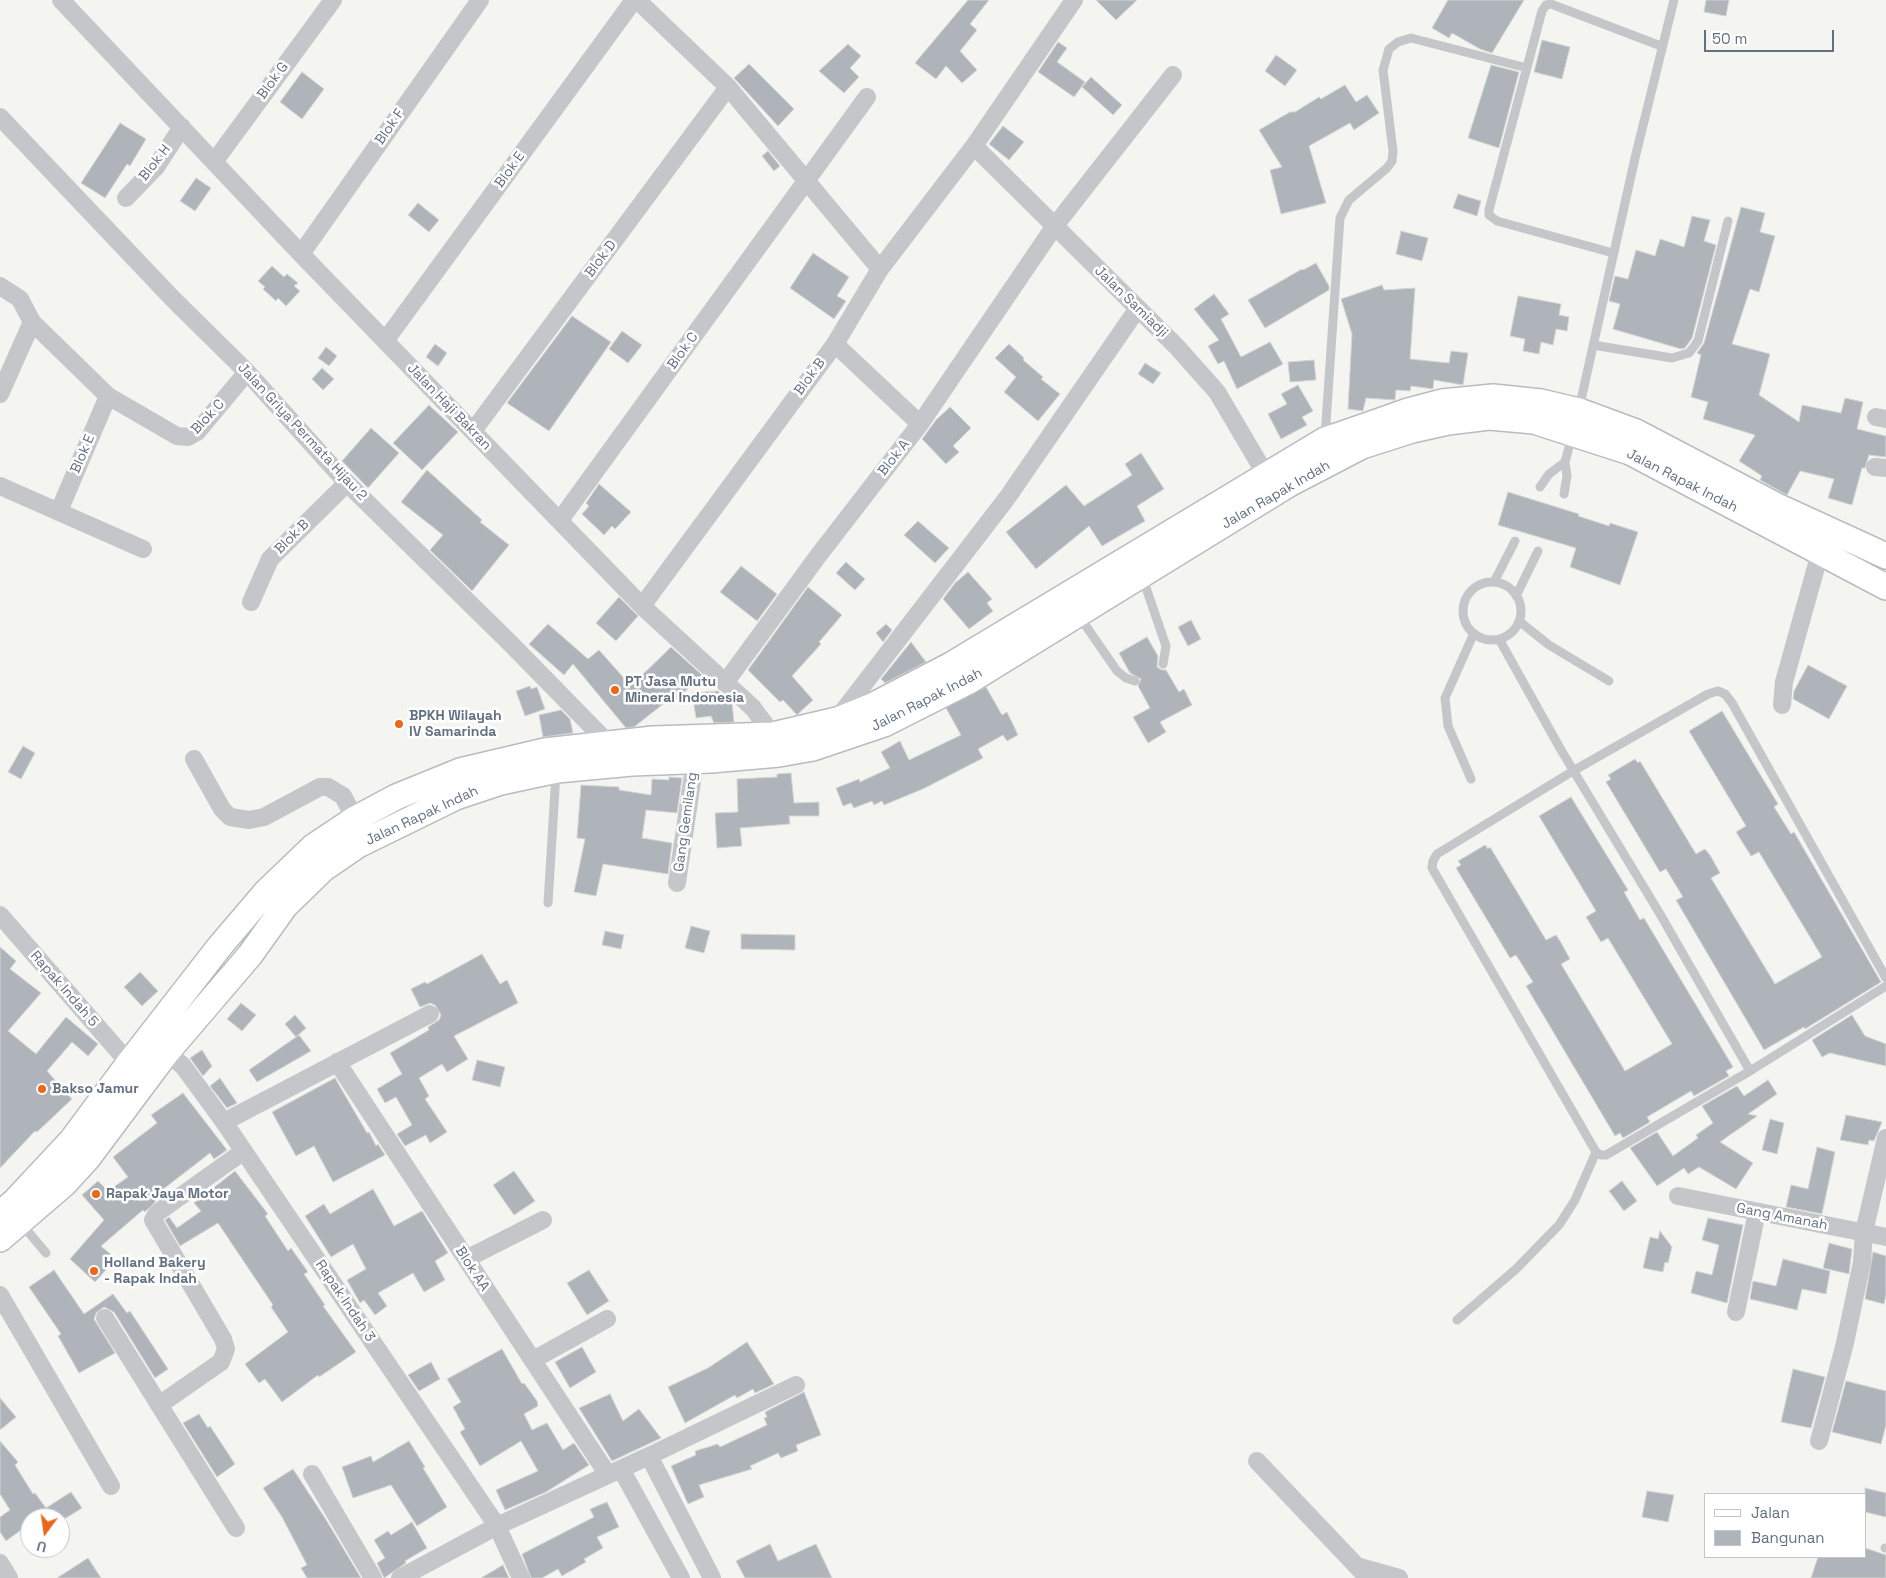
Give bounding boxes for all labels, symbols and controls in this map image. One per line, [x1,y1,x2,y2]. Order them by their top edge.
scale bar [1706,20,1836,52]
text: 50 m [1712,29,1747,48]
street label: Blok G [254,59,292,103]
street label: Blok F [372,106,408,148]
street label: Blok H [136,141,174,185]
street label: Blok E [491,149,529,191]
street label: Blok D [582,237,620,281]
street label: Jalan Samiadji [1091,263,1171,341]
street label: Blok C [664,329,702,373]
street label: Blok B [791,355,829,399]
street label: Jalan Griya Permata Hijau 2 [234,360,370,504]
street label: Jalan Haji Bakran [403,360,495,454]
street label: Blok C [188,396,228,438]
street label: Blok E [67,432,99,476]
street label: Blok A [875,437,913,479]
street label: Jalan Rapak Indah [1624,446,1740,516]
street label: Jalan Rapak Indah [1219,457,1333,533]
street label: Blok B [271,516,313,558]
street label: Jalan Rapak Indah [869,665,985,735]
place label: PT Jasa Mutu Mineral Indonesia [625,674,744,706]
marker: PT Jasa Mutu Mineral Indonesia [609,684,621,696]
place label: BPKH Wilayah IV Samarinda [409,708,502,740]
marker: BPKH Wilayah IV Samarinda [393,718,405,730]
street label: Gang Gemilang [671,771,701,873]
street label: Jalan Rapak Indah [363,783,481,849]
street label: Rapak Indah 5 [27,948,101,1030]
place label: Bakso Jamur [52,1081,139,1097]
marker: Bakso Jamur [36,1083,48,1095]
place label: Rapak Jaya Motor [106,1186,229,1202]
marker: Rapak Jaya Motor [90,1188,102,1200]
street label: Gang Amanah [1735,1200,1829,1234]
street label: Blok AA [451,1243,493,1295]
place label: Holland Bakery - Rapak Indah [104,1255,206,1288]
street label: Rapak Indah 3 [312,1257,378,1345]
marker: Holland Bakery - Rapak Indah [88,1265,100,1277]
legend [1704,1493,1866,1558]
text: Jalan [1751,1503,1790,1522]
north arrow [20,1508,70,1558]
text: Bangunan [1751,1528,1825,1547]
text: U [35,1537,48,1556]

